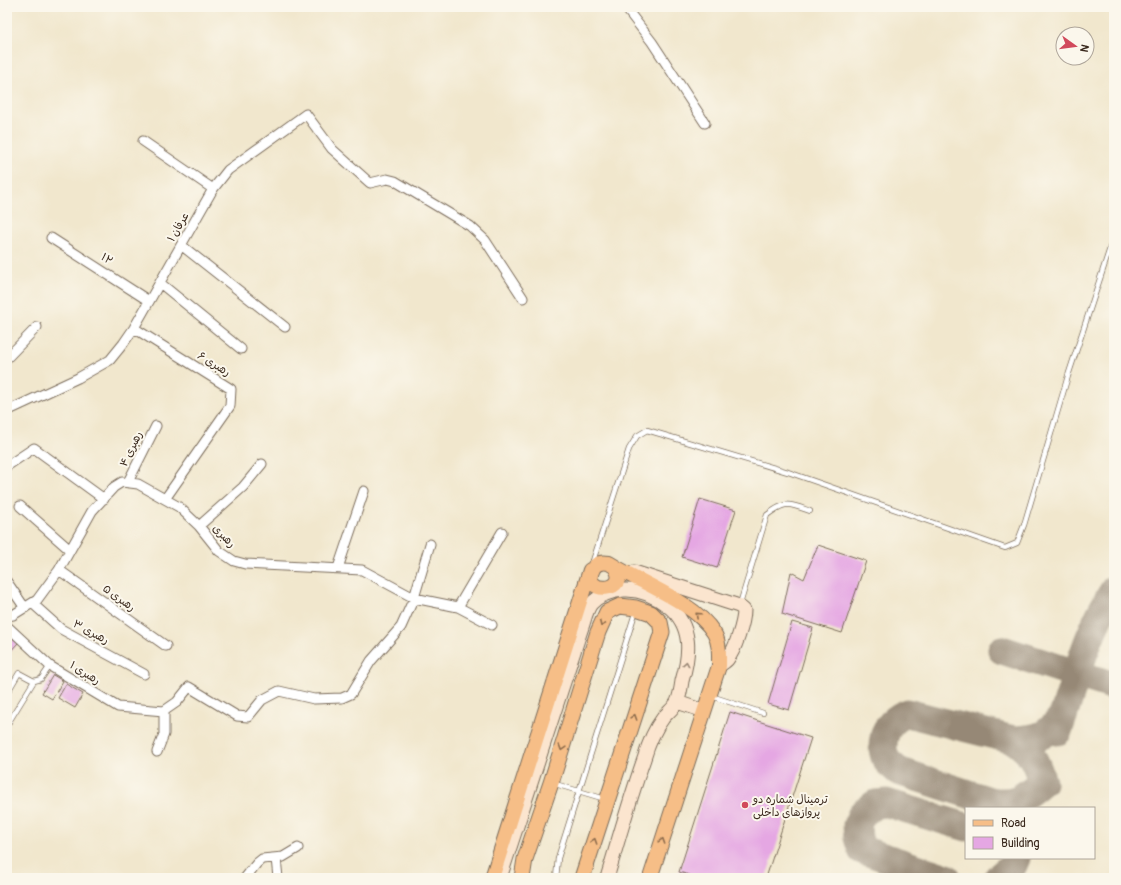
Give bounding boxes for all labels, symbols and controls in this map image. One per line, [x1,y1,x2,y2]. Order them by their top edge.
north arrow [1055,26,1095,66]
text: N [1077,43,1091,54]
street label: عرفان ۱ [164,210,192,244]
street label: ۱۲ [99,250,115,268]
street label: رهبری ۶ [195,349,233,380]
street label: رهبری ۴ [117,429,146,469]
street label: رهبری [209,522,238,551]
street label: رهبری ۵ [100,582,138,615]
one-way arrow [695,613,703,620]
street label: رهبری ۳ [70,617,111,648]
one-way arrow [599,620,607,627]
street label: رهبری ۱ [67,659,103,688]
one-way arrow [681,661,690,667]
one-way arrow [629,714,638,721]
one-way arrow [558,744,567,751]
place label: ترمینال شماره دو پروازهای داخلی [752,793,828,820]
marker: ترمینال شماره دو پروازهای داخلی [740,800,750,810]
legend [965,807,1095,859]
text: Road [1001,816,1026,831]
text: Building [1001,836,1040,851]
one-way arrow [589,838,598,845]
one-way arrow [657,838,666,845]

